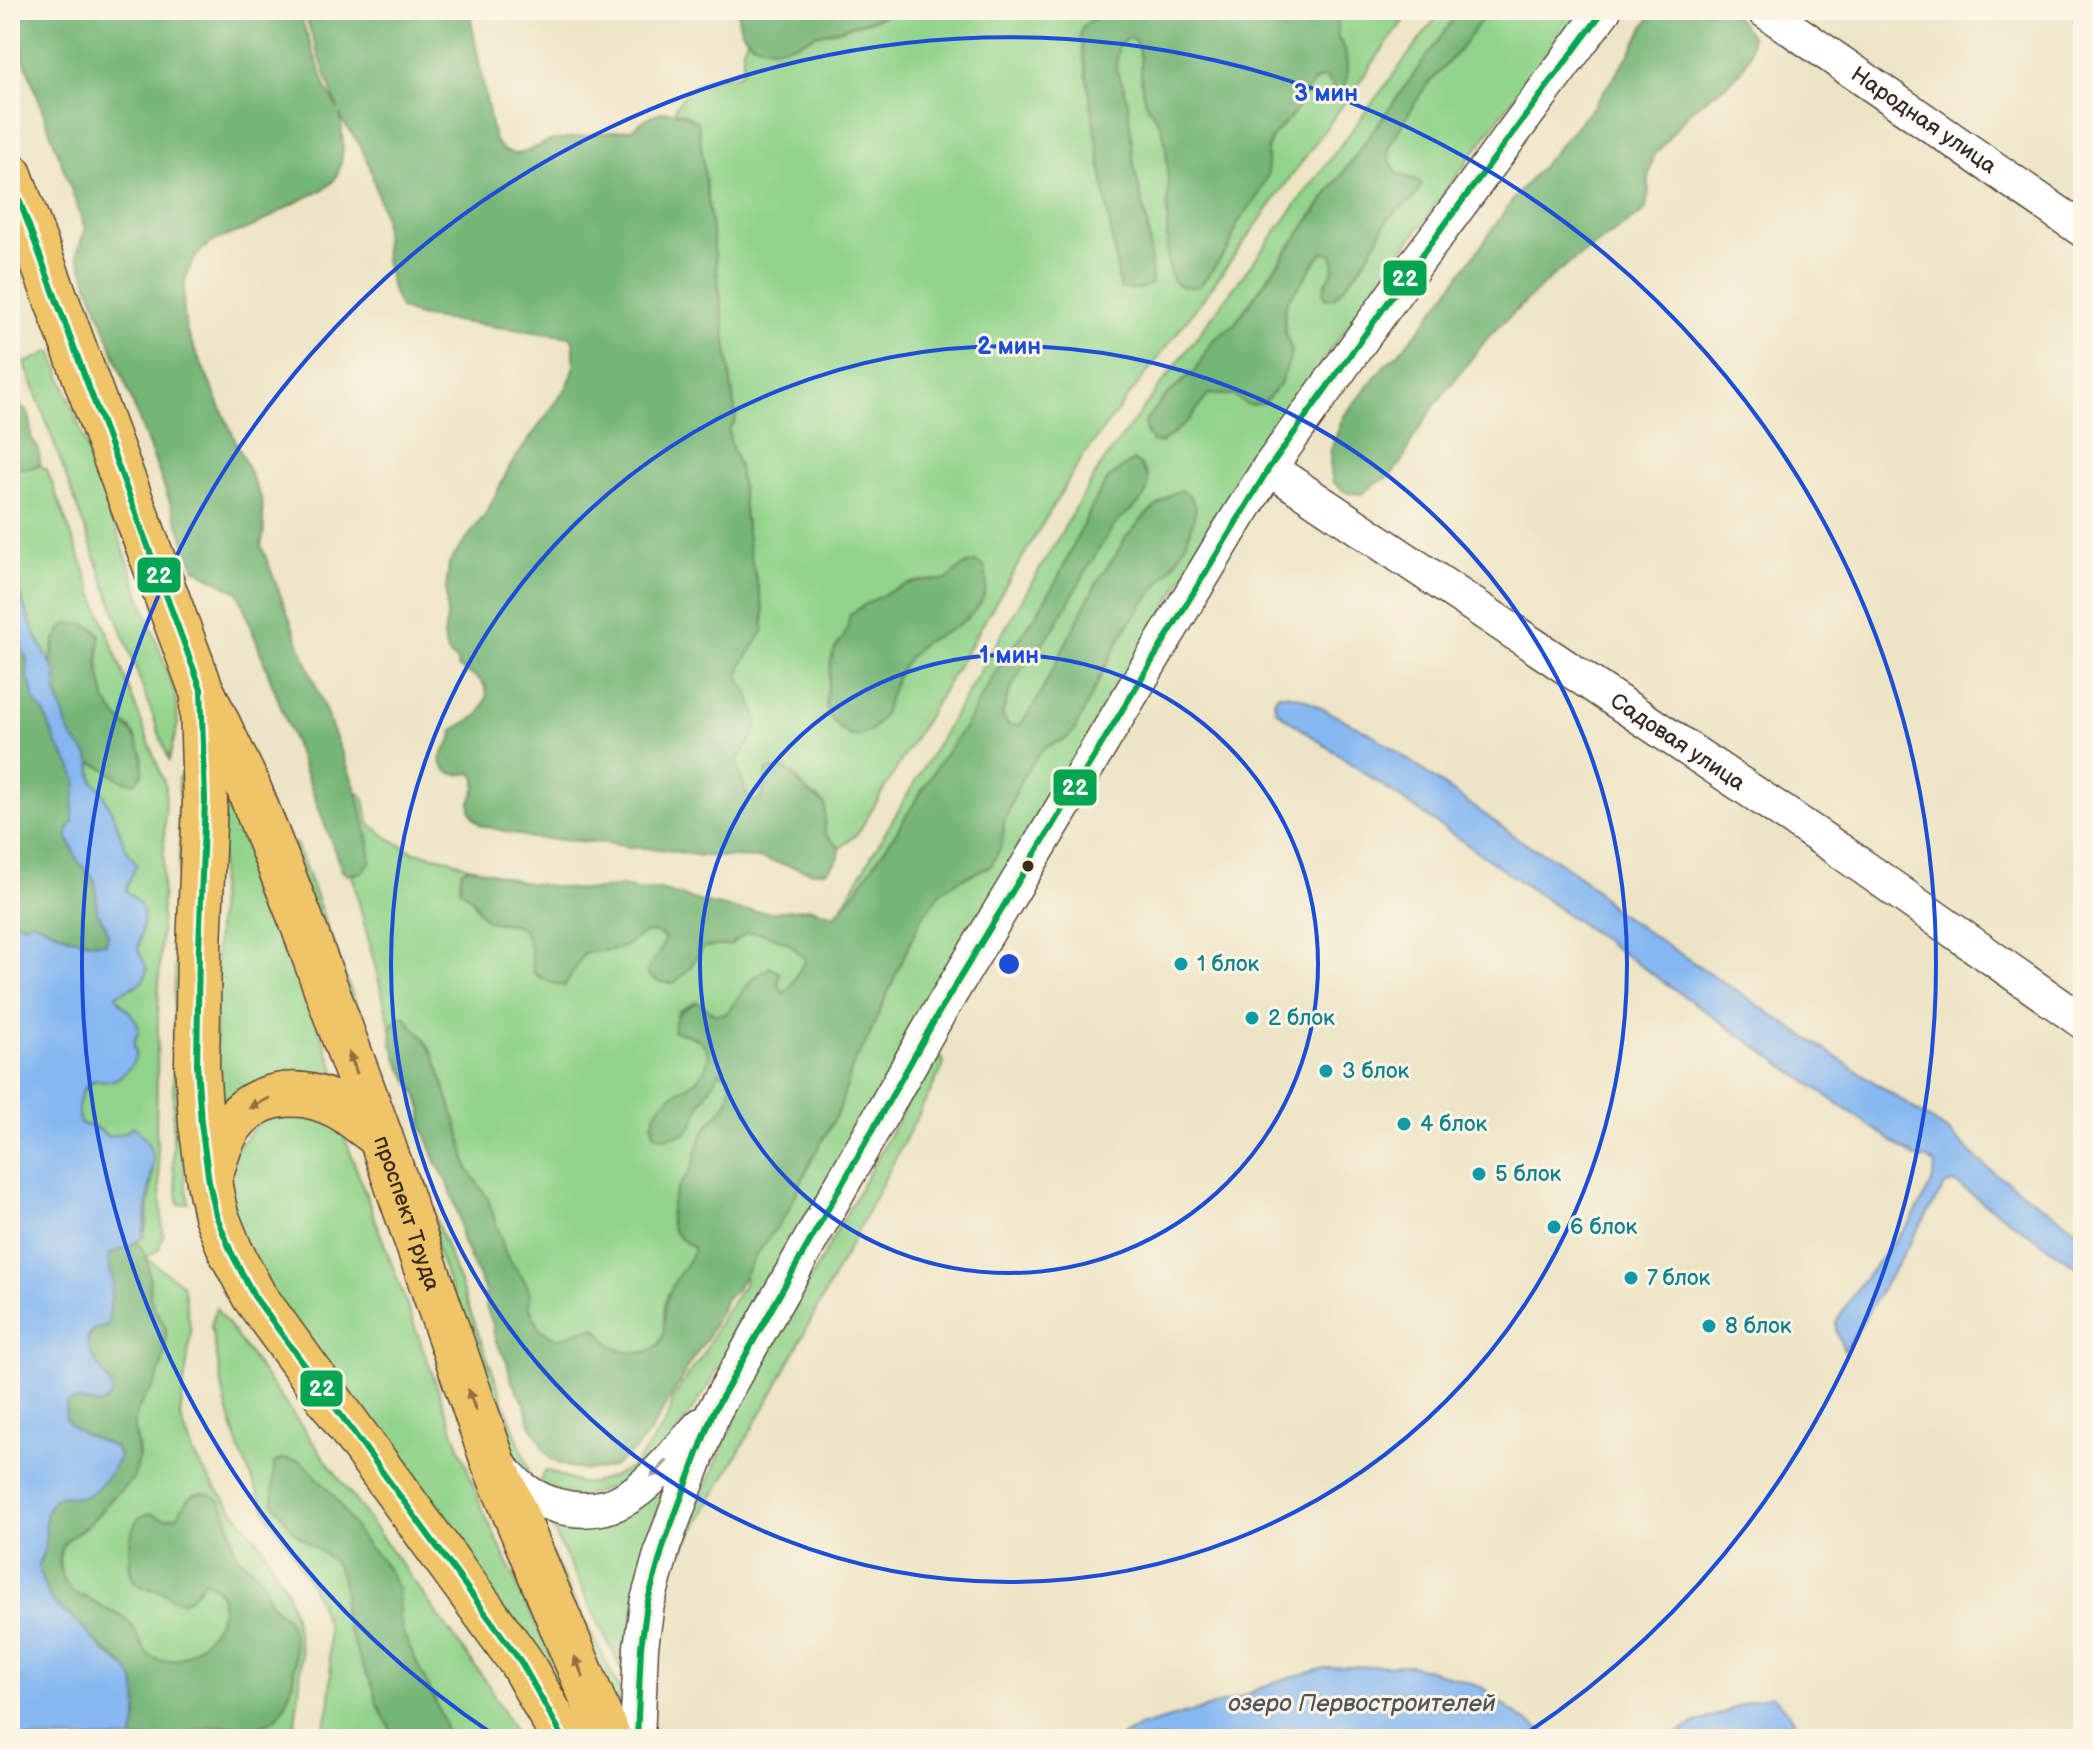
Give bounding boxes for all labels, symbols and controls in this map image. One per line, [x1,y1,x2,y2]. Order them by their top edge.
street label: Народная улица [1846,61,2002,180]
text: 3 мин [1294,79,1358,108]
line badge: 22 [1382,259,1428,297]
text: 22 [1392,266,1418,293]
text: 2 мин [977,332,1041,361]
line badge: 22 [136,556,182,594]
text: 22 [146,563,172,590]
text: 1 мин [979,641,1039,670]
street label: Садовая улица [1605,687,1750,797]
line badge: 22 [1052,768,1098,807]
text: 22 [1062,775,1088,802]
unlabelled marker [1020,858,1036,874]
centre of rings [995,950,1023,978]
place label: 1 блок [1197,951,1259,978]
marker: 1 блок [1172,955,1190,973]
place label: 2 блок [1268,1005,1335,1032]
marker: 2 блок [1243,1009,1261,1027]
one-way arrow [346,1051,359,1075]
place label: 3 блок [1342,1058,1410,1085]
marker: 3 блок [1317,1062,1335,1080]
one-way arrow [247,1096,270,1110]
place label: 4 блок [1420,1111,1487,1138]
marker: 4 блок [1395,1115,1413,1133]
street label: проспект Труда [367,1132,446,1294]
place label: 5 блок [1495,1161,1562,1188]
marker: 5 блок [1470,1165,1488,1183]
place label: 6 блок [1570,1214,1637,1241]
marker: 6 блок [1545,1218,1563,1236]
place label: 7 блок [1647,1265,1710,1292]
marker: 7 блок [1622,1269,1640,1287]
place label: 8 блок [1725,1313,1792,1340]
marker: 8 блок [1700,1317,1718,1335]
line badge: 22 [299,1369,344,1408]
text: 22 [309,1376,335,1403]
one-way arrow [465,1388,478,1412]
one-way arrow [650,1459,669,1478]
one-way arrow [573,1655,586,1679]
water label: озеро Первостроителей [1228,1689,1496,1718]

